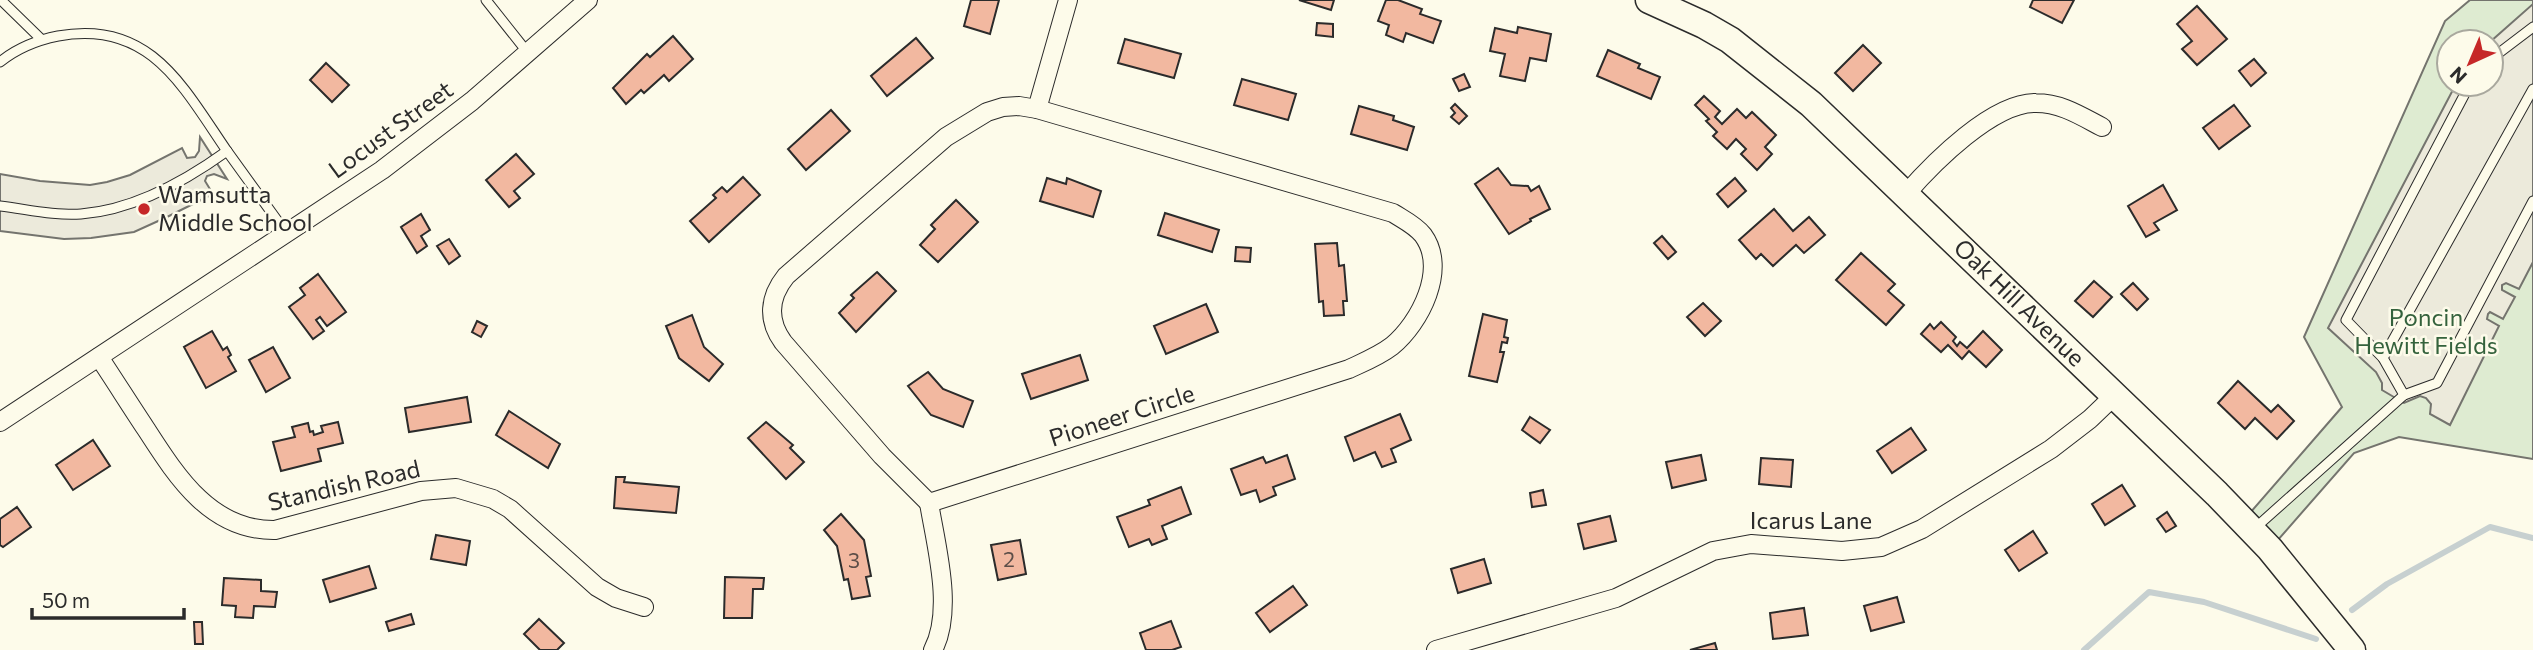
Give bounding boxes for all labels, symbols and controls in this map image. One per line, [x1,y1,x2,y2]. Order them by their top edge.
north arrow [2435,28,2505,98]
text: N [2445,62,2471,89]
street label: Locust Street [322,74,458,184]
place label: Wamsutta Middle School [158,179,313,236]
marker: Wamsutta Middle School [136,201,152,217]
street label: Oak Hill Avenue [1949,232,2092,372]
park label: Poncin Hewitt Fields [2354,302,2498,359]
street label: Pioneer Circle [1045,377,1198,452]
street label: Standish Road [265,453,423,516]
street label: Icarus Lane [1750,505,1872,534]
house number: 2 [1003,546,1015,571]
house number: 3 [848,547,860,572]
scale bar [32,576,184,620]
text: 50 m [42,587,90,612]

